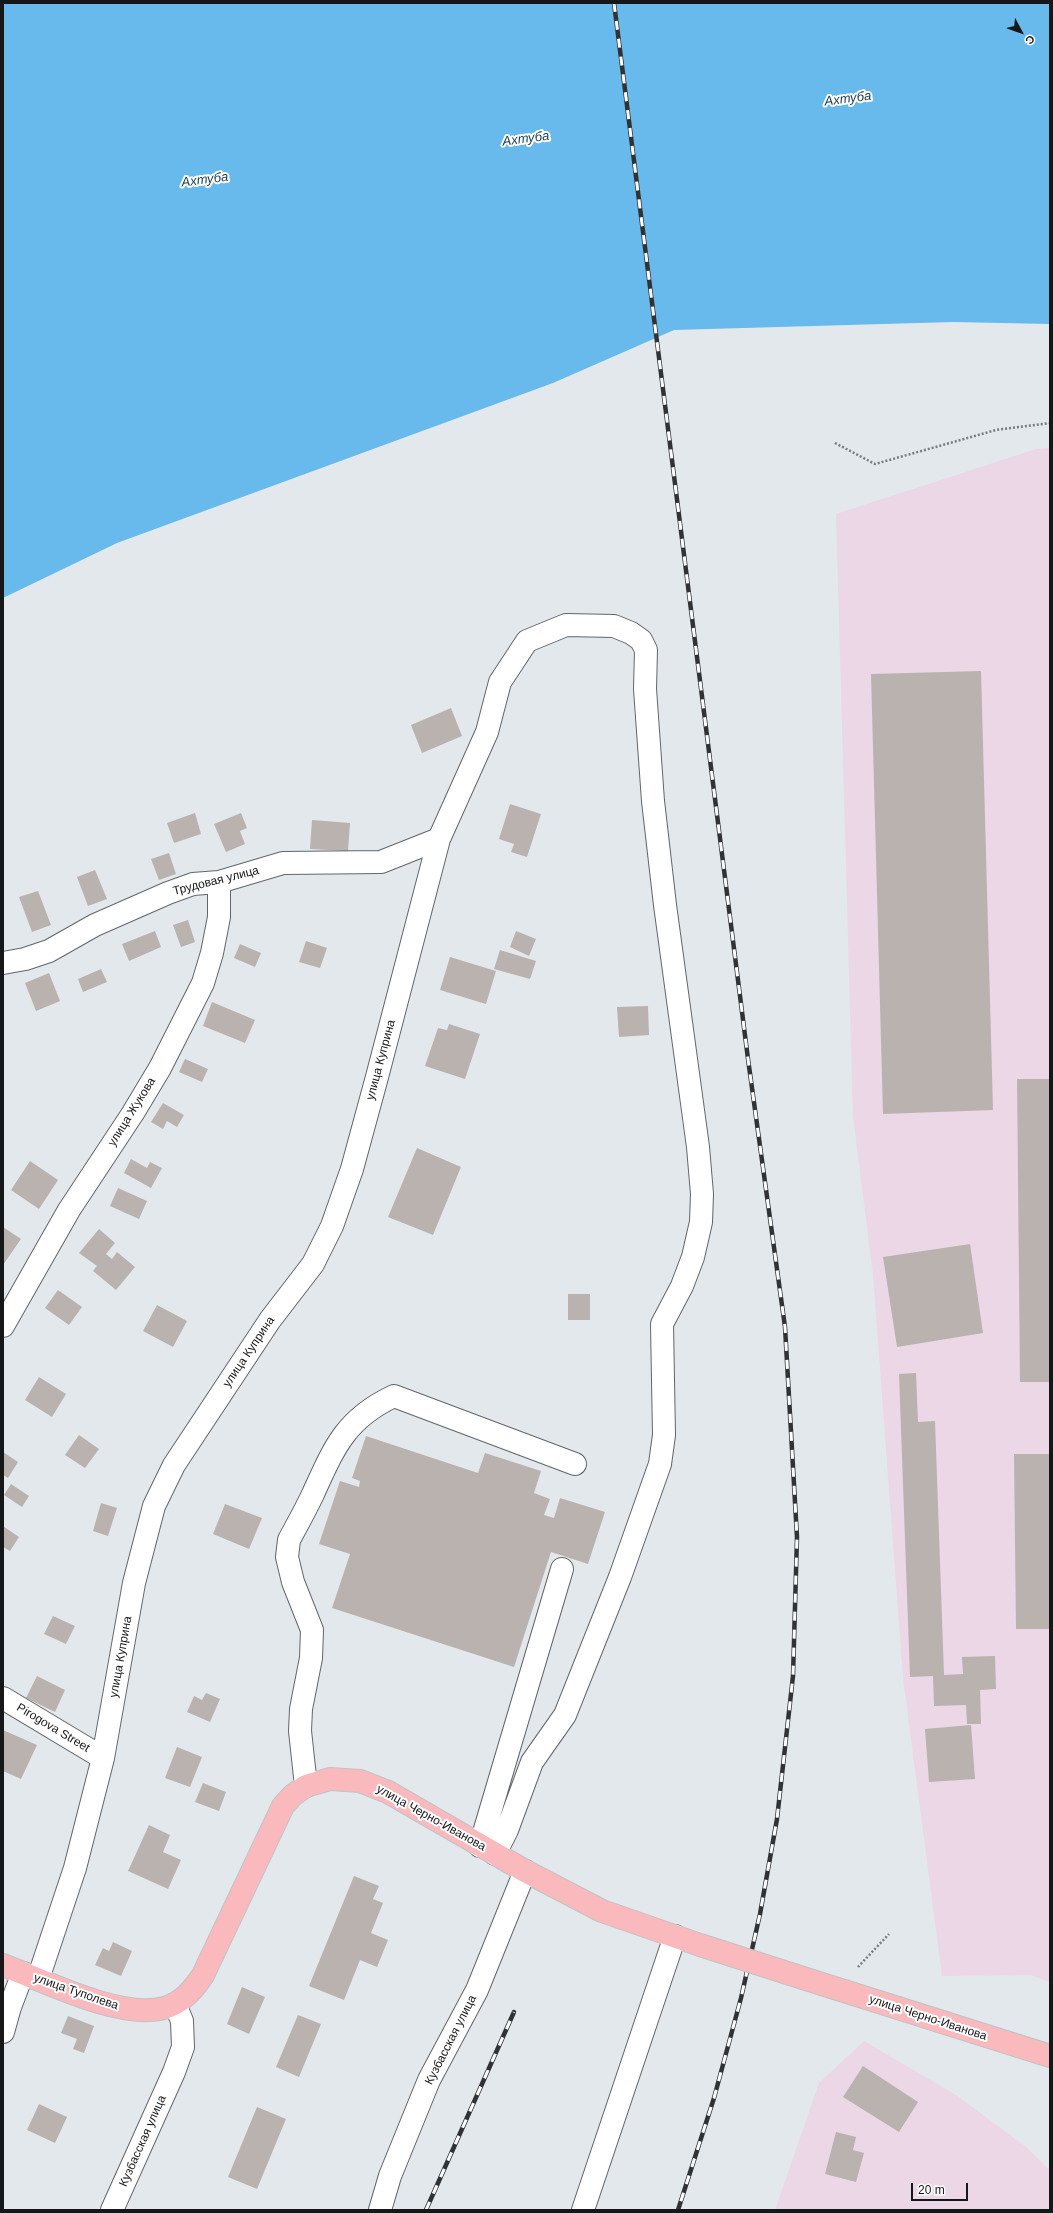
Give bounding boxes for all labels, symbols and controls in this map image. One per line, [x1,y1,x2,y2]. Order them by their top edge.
north arrow [1001,12,1041,52]
text: С [1023,33,1037,47]
water label: Ахтуба [824,88,872,110]
water label: Ахтуба [502,128,550,150]
water label: Ахтуба [181,169,229,191]
street label: Трудовая улица [171,863,261,899]
street label: улица Куприна [363,1018,399,1102]
street label: улица Жукова [105,1075,159,1149]
street label: улица Куприна [220,1314,278,1390]
street label: улица Куприна [107,1615,135,1699]
street label: Pirogova Street [14,1701,92,1755]
street label: улица Черно-Иванова [374,1782,488,1854]
street label: улица Туполева [32,1971,120,2013]
street label: улица Черно-Иванова [867,1992,989,2044]
street label: Кузбасская улица [422,1993,480,2087]
street label: Кузбасская улица [116,2093,170,2189]
scale bar [913,2175,970,2201]
text: 20 m [918,2183,945,2197]

